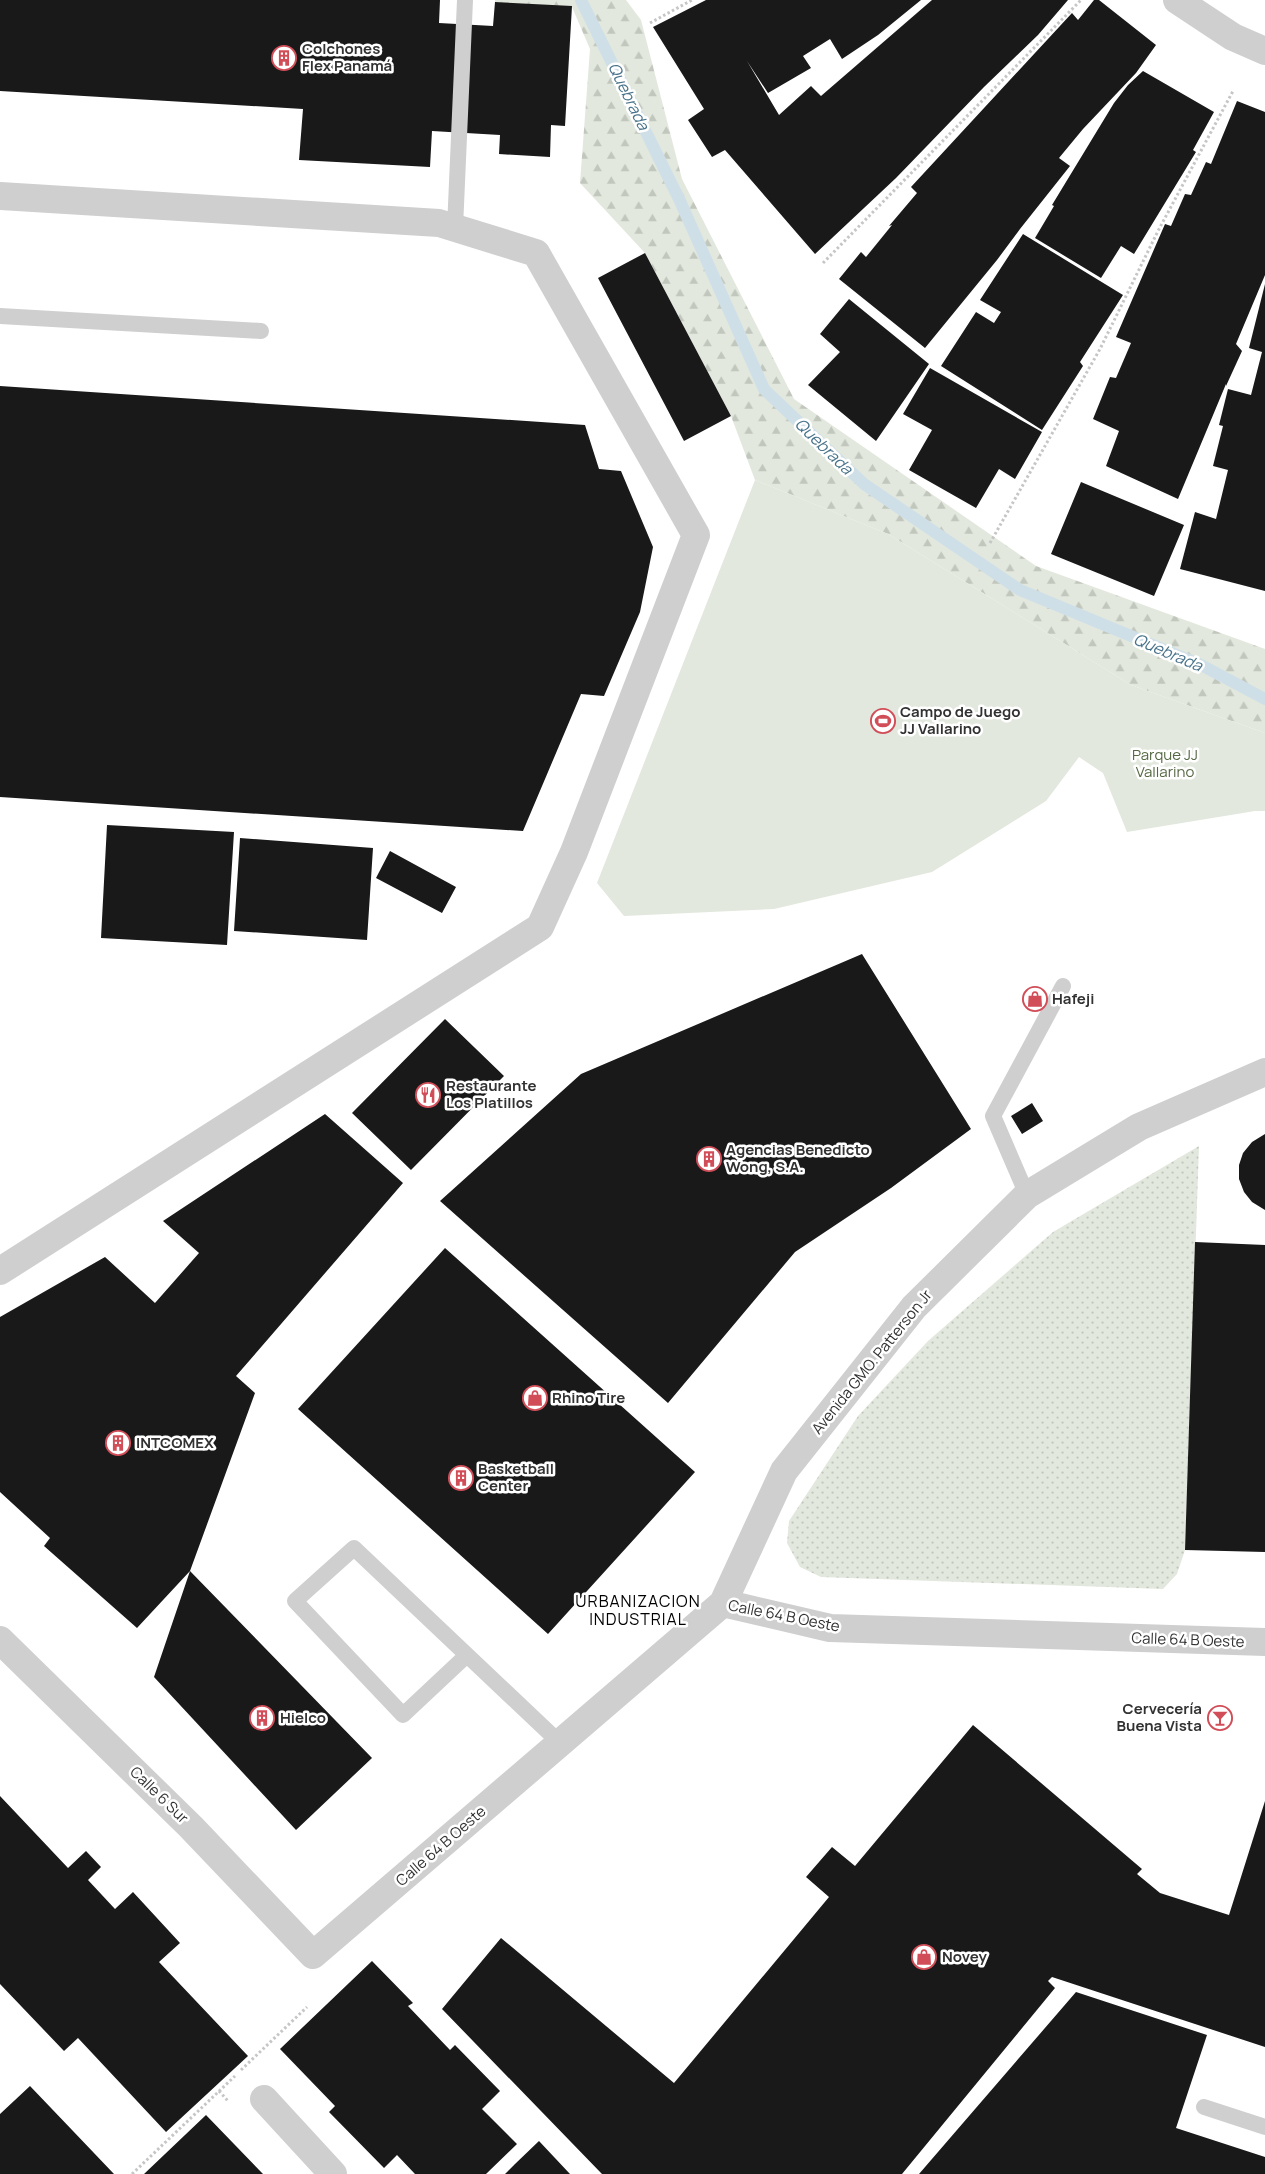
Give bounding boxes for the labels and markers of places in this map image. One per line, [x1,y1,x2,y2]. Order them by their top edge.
place label: Colchones Flex Panamá [302,38,392,76]
building icon: Colchones Flex Panamá [271,45,297,71]
place label: Campo de Juego JJ Vallarino [900,701,1020,739]
sports icon: Campo de Juego JJ Vallarino [870,708,896,734]
shop icon: Hafeji [1022,986,1048,1012]
place label: Hafeji [1052,988,1094,1009]
place label: Restaurante Los Platillos [446,1075,537,1113]
restaurant icon: Restaurante Los Platillos [415,1082,441,1108]
place label: Agencias Benedicto Wong, S.A. [726,1139,870,1177]
building icon: Agencias Benedicto Wong, S.A. [696,1146,722,1172]
shop icon: Rhino Tire [522,1385,548,1411]
place label: Rhino Tire [552,1387,625,1408]
building icon: INTCOMEX [105,1430,131,1456]
place label: INTCOMEX [136,1432,214,1453]
place label: Basketball Center [478,1458,554,1496]
building icon: Basketball Center [448,1465,474,1491]
place label: Cervecería Buena Vista [1117,1698,1202,1736]
building icon: Hielco [249,1705,275,1731]
bar icon: Cervecería Buena Vista [1207,1705,1233,1731]
place label: Hielco [280,1707,326,1728]
shop icon: Novey [911,1944,937,1970]
place label: Novey [942,1946,988,1967]

